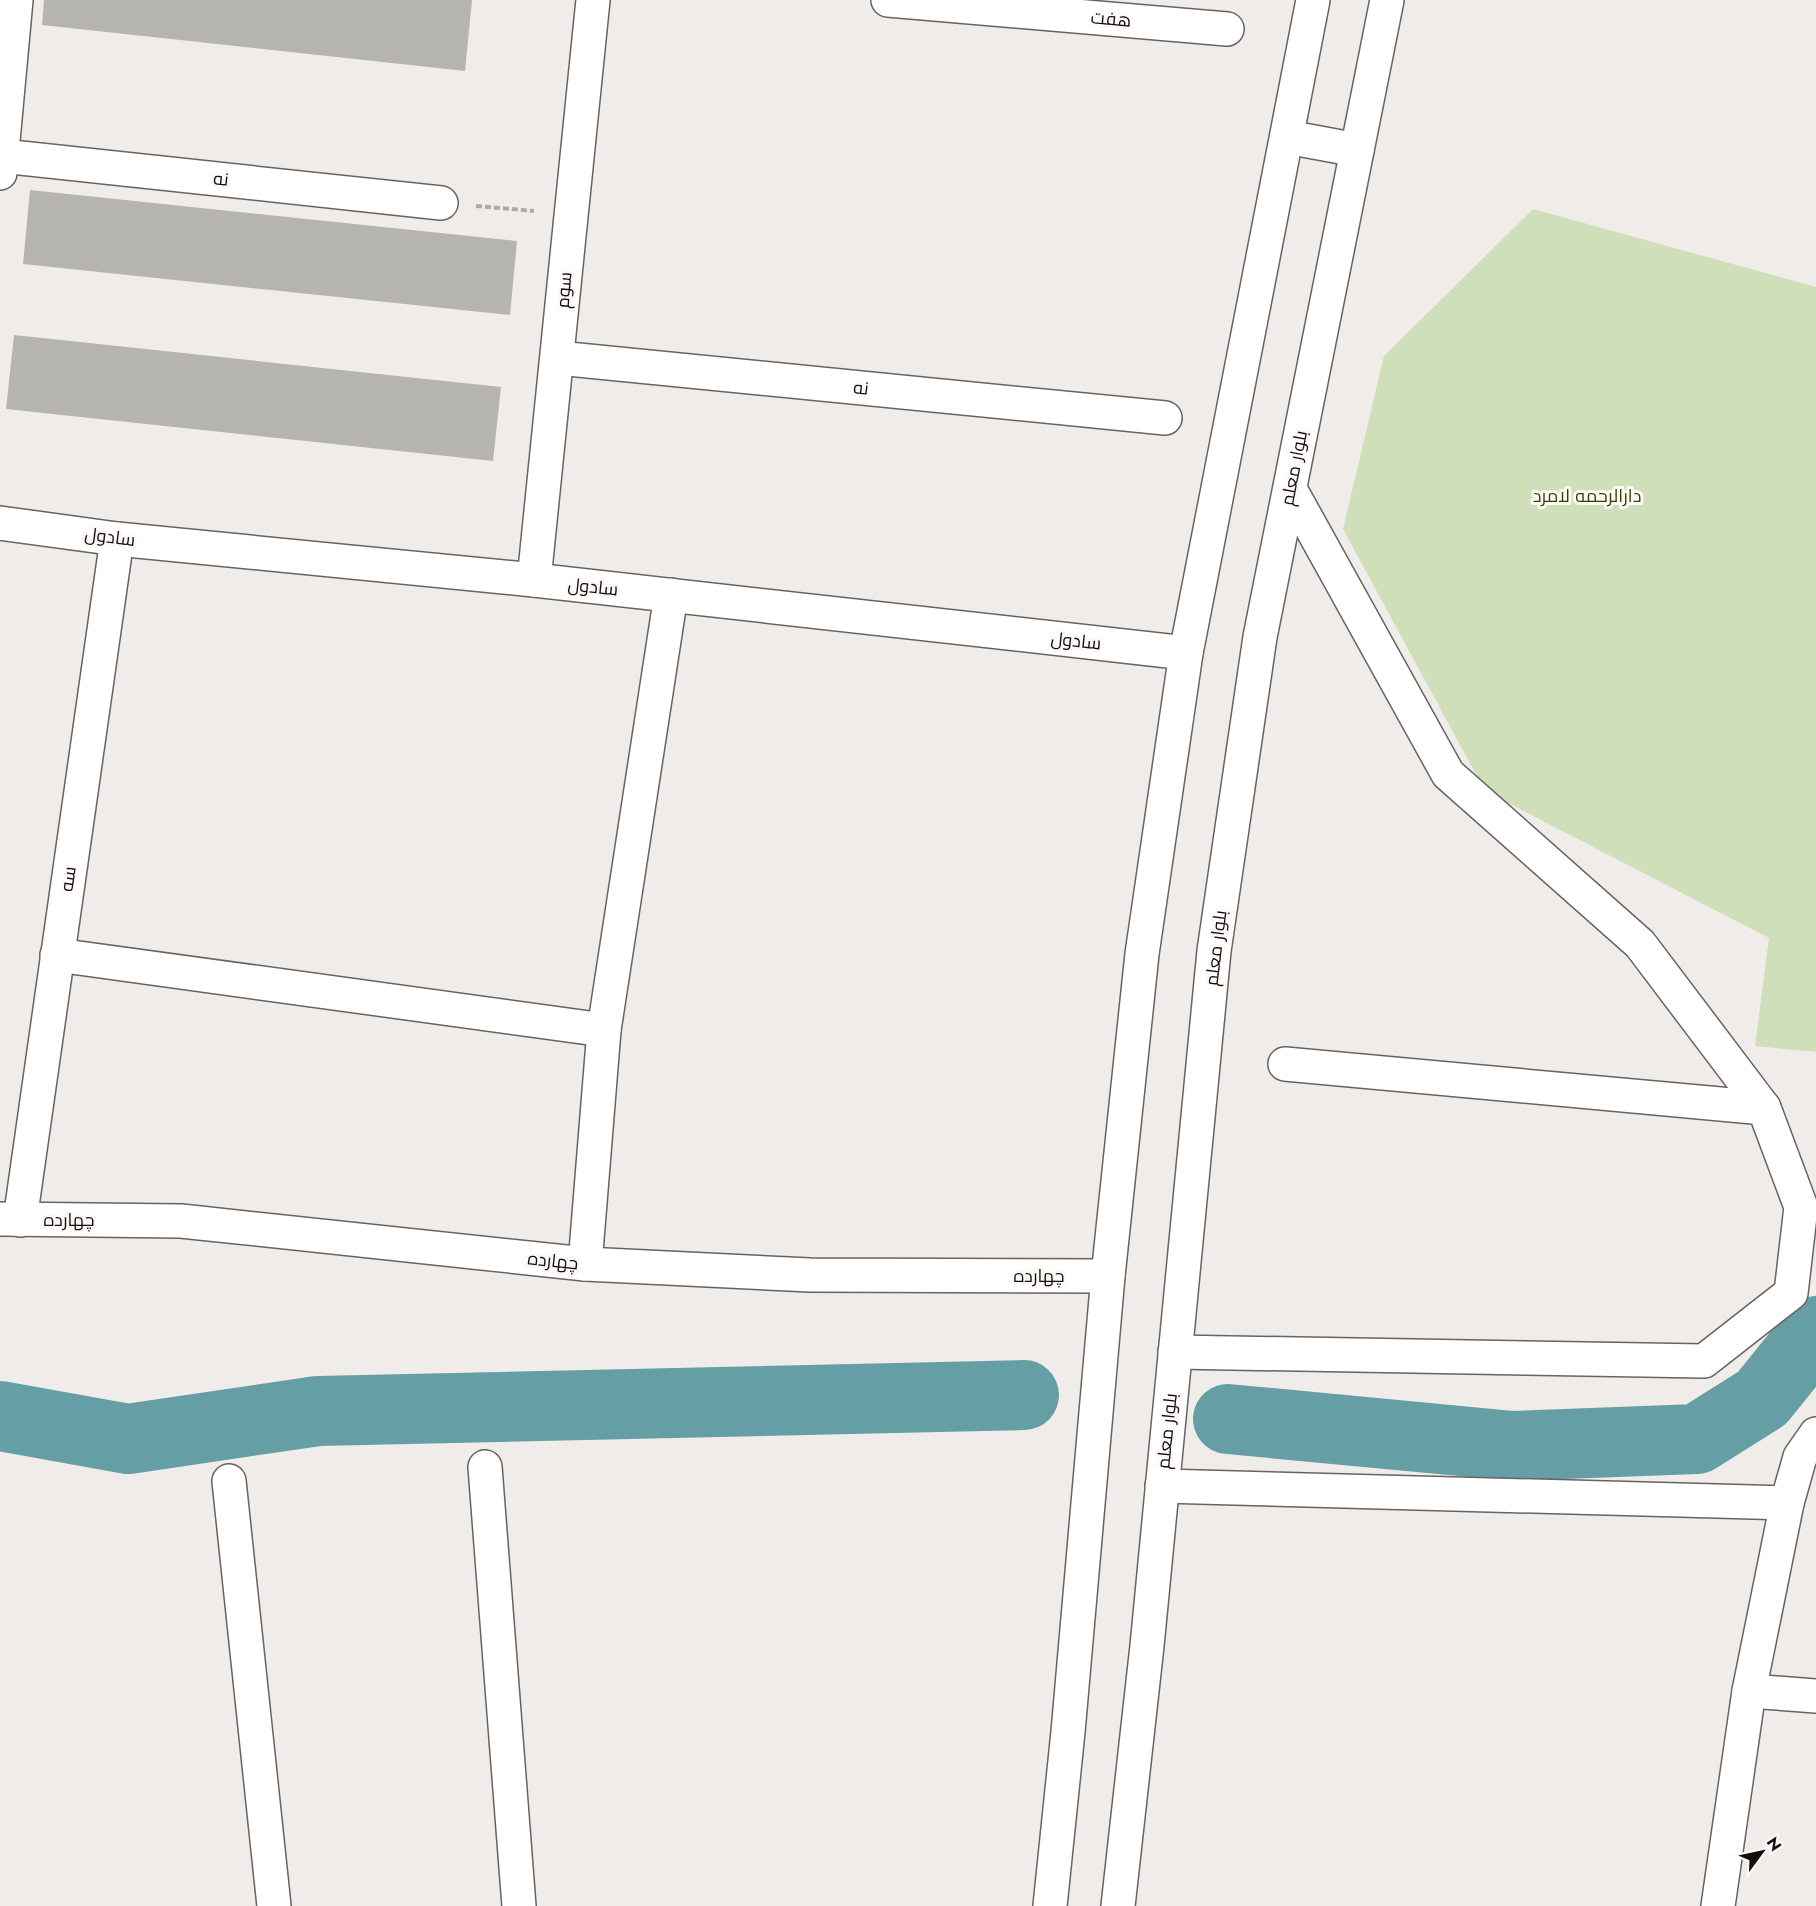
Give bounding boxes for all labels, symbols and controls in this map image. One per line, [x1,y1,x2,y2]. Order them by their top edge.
street label: هفت [1090,4,1132,34]
street label: نه [212,165,230,193]
street label: سوم [549,271,579,309]
street label: نه [852,374,870,402]
street label: بلوار معلم [1274,428,1314,508]
park label: دارالرحمه لامرد [1533,483,1641,509]
street label: سادول [83,521,137,553]
street label: سادول [566,571,620,603]
street label: سادول [1049,625,1103,657]
street label: سه [53,865,83,893]
street label: بلوار معلم [1198,909,1234,987]
street label: چهارده [43,1207,95,1233]
street label: چهارده [526,1245,580,1277]
street label: چهارده [1013,1263,1065,1289]
street label: بلوار معلم [1150,1392,1184,1470]
north arrow [1732,1822,1792,1882]
text: N [1761,1833,1787,1856]

